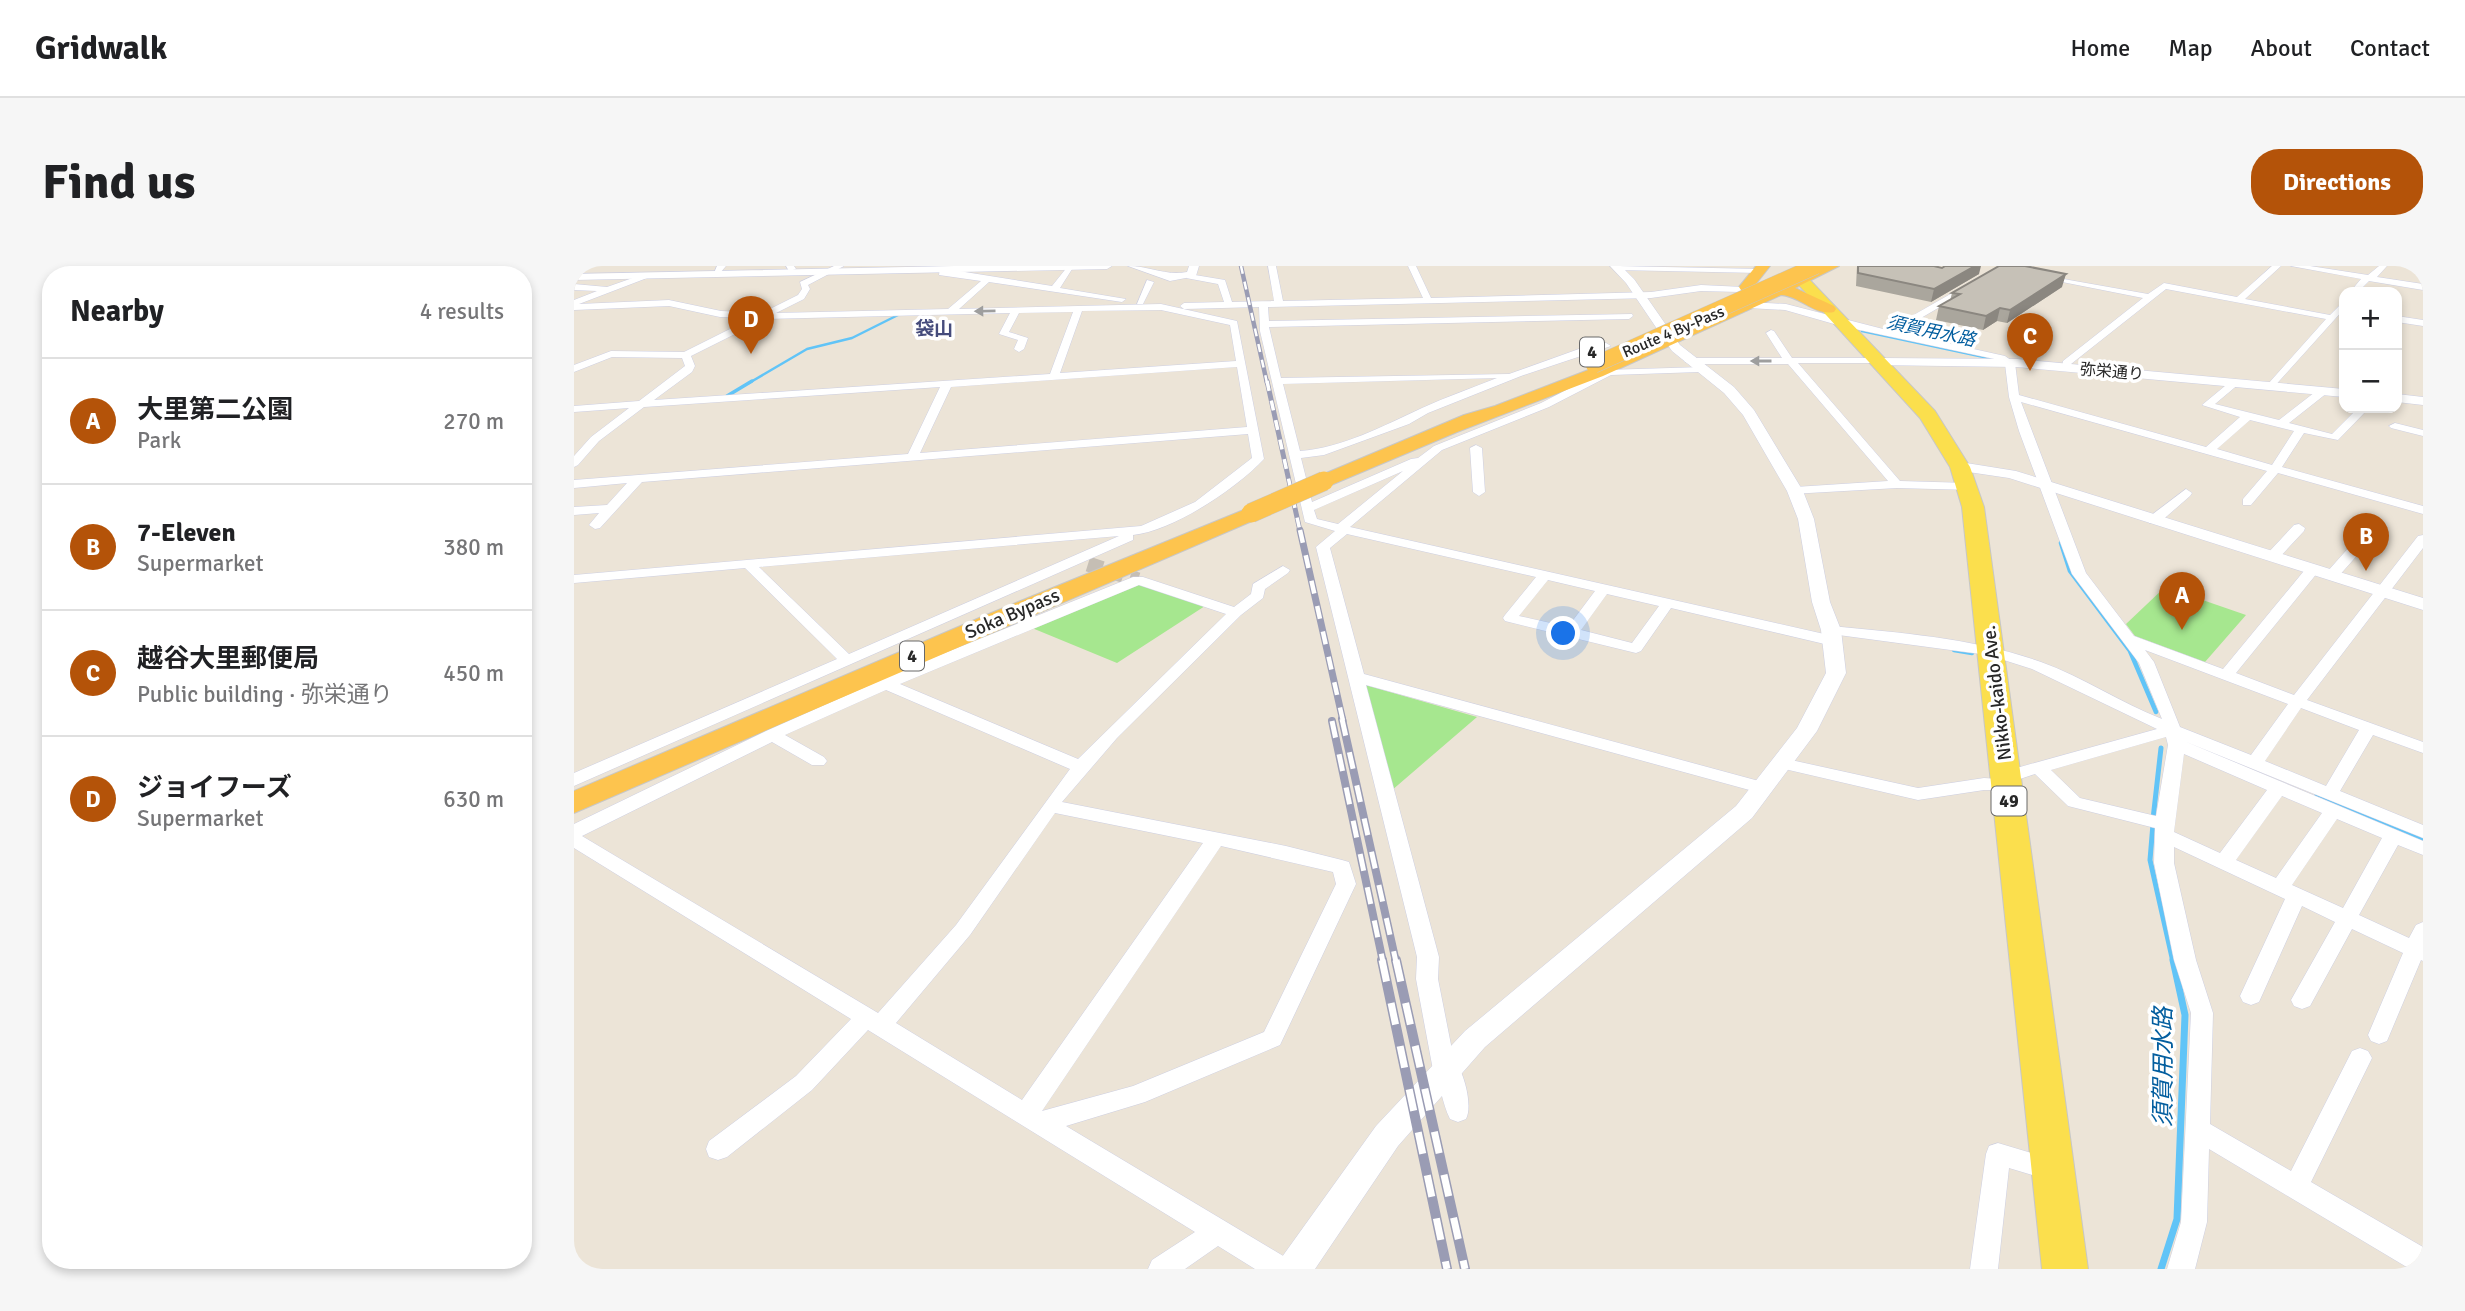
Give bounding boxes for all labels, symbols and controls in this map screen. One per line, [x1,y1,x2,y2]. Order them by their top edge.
text: Gridwalk [35,28,167,69]
text: Home [2070,33,2130,63]
text: Map [2168,33,2213,63]
text: About [2251,33,2312,63]
text: Contact [2350,33,2430,63]
button: Directions [2251,149,2423,215]
text: Find us [42,152,195,212]
map controls [2339,287,2402,413]
button: + [2339,287,2402,350]
text: Nearby [70,293,164,330]
pin: D [728,296,774,354]
text: 4 results [420,297,504,326]
street label: Route 4 By-Pass [1619,301,1727,362]
one-way arrow [974,306,996,317]
water label: 須賀用水路 [1885,311,1979,352]
pin: C [2007,313,2053,371]
district label: 袋山 [915,317,953,341]
road number: 4 [1580,338,1604,366]
button: − [2339,350,2402,413]
one-way arrow [1749,355,1771,367]
street label: 弥栄通り [2079,359,2145,385]
text: 大里第二公園 [137,394,293,426]
text: A [86,407,100,436]
text: 270 m [443,407,504,436]
text: Park [137,426,181,455]
pin: B [2343,513,2389,571]
text: 7-Eleven [137,517,236,549]
text: B [86,533,100,562]
text: 380 m [443,533,504,562]
text: Supermarket [137,549,264,578]
pin: A [2159,572,2205,630]
street label: Soka Bypass [962,583,1063,645]
your location [1546,616,1580,650]
street label: Nikko-kaido Ave. [1977,624,2017,762]
road number: 4 [900,642,924,670]
text: 越谷大里郵便局 [137,643,319,675]
text: C [86,659,100,688]
text: 450 m [443,659,504,688]
text: Public building · 弥栄通り [137,680,393,709]
text: ジョイフーズ [137,772,292,804]
text: D [85,785,101,814]
text: 630 m [443,785,504,814]
road number: 49 [1992,786,2026,816]
text: Supermarket [137,804,264,833]
water label: 須賀用水路 [2148,1005,2178,1127]

